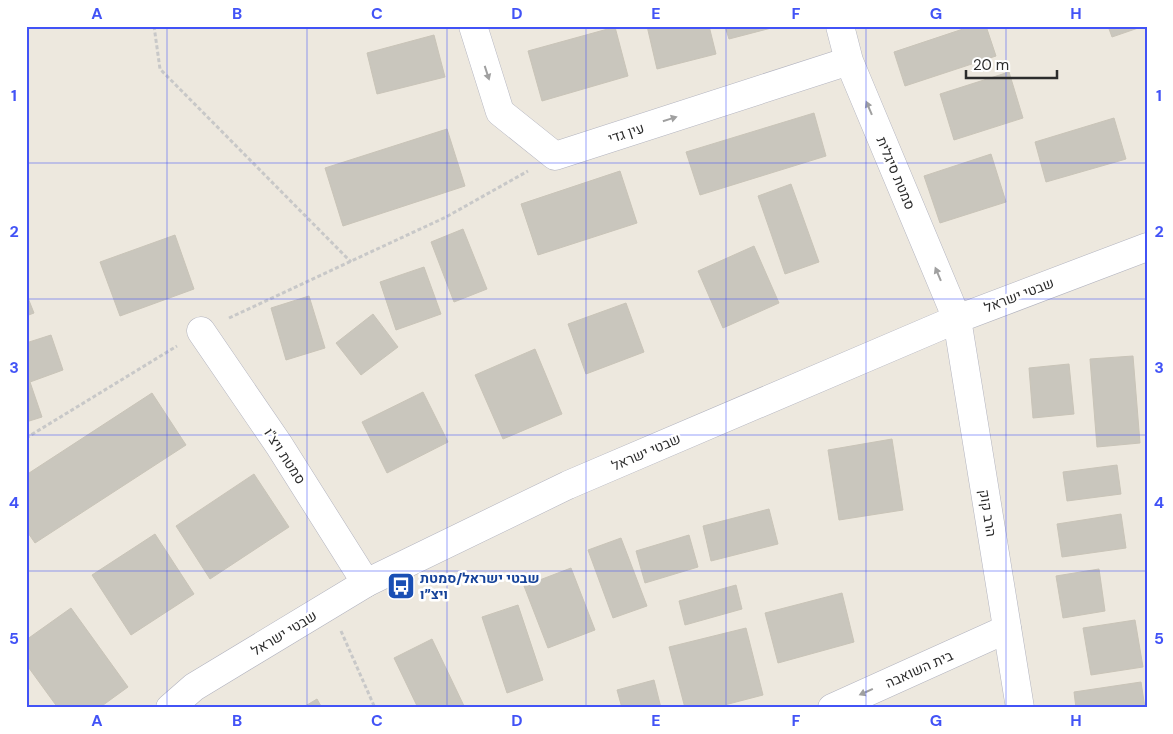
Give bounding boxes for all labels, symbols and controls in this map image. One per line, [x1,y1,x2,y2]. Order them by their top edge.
text: A [91,3,103,24]
text: B [232,3,242,24]
text: C [371,3,383,24]
text: D [511,3,523,24]
text: E [651,3,661,24]
text: F [792,3,801,24]
text: G [930,3,942,24]
text: H [1070,3,1082,24]
scale bar [966,48,1057,80]
text: 20 m [973,55,1009,75]
one-way arrow [484,65,492,80]
text: 1 [11,85,17,106]
text: 1 [1156,85,1162,106]
one-way arrow [864,101,872,115]
one-way arrow [663,114,678,122]
street label: עין גדי [606,119,646,147]
street label: סמטת סיגלית [873,134,919,212]
text: 2 [9,221,19,242]
text: 2 [1154,221,1164,242]
one-way arrow [934,267,942,281]
street label: שבטי ישראל [981,273,1057,317]
text: 3 [9,357,19,378]
text: 3 [1154,357,1164,378]
street label: סמטת ויצ"ו [260,425,310,487]
street label: שבטי ישראל [609,429,683,475]
street label: הרב קוק [975,488,1001,538]
text: 4 [9,492,19,513]
text: 4 [1154,492,1164,513]
place label: שבטי ישראל/סמטת ויצ״ו [420,569,540,603]
bus stop icon: שבטי ישראל/סמטת ויצ״ו [386,571,416,601]
street label: שבטי ישראל [248,606,320,660]
text: 5 [9,628,19,649]
text: 5 [1154,628,1164,649]
street label: בית השואבה [882,646,956,692]
one-way arrow [859,688,874,697]
text: A [91,710,103,731]
text: B [232,710,242,731]
text: C [371,710,383,731]
text: D [511,710,523,731]
text: E [651,710,661,731]
text: F [792,710,801,731]
text: G [930,710,942,731]
text: H [1070,710,1082,731]

